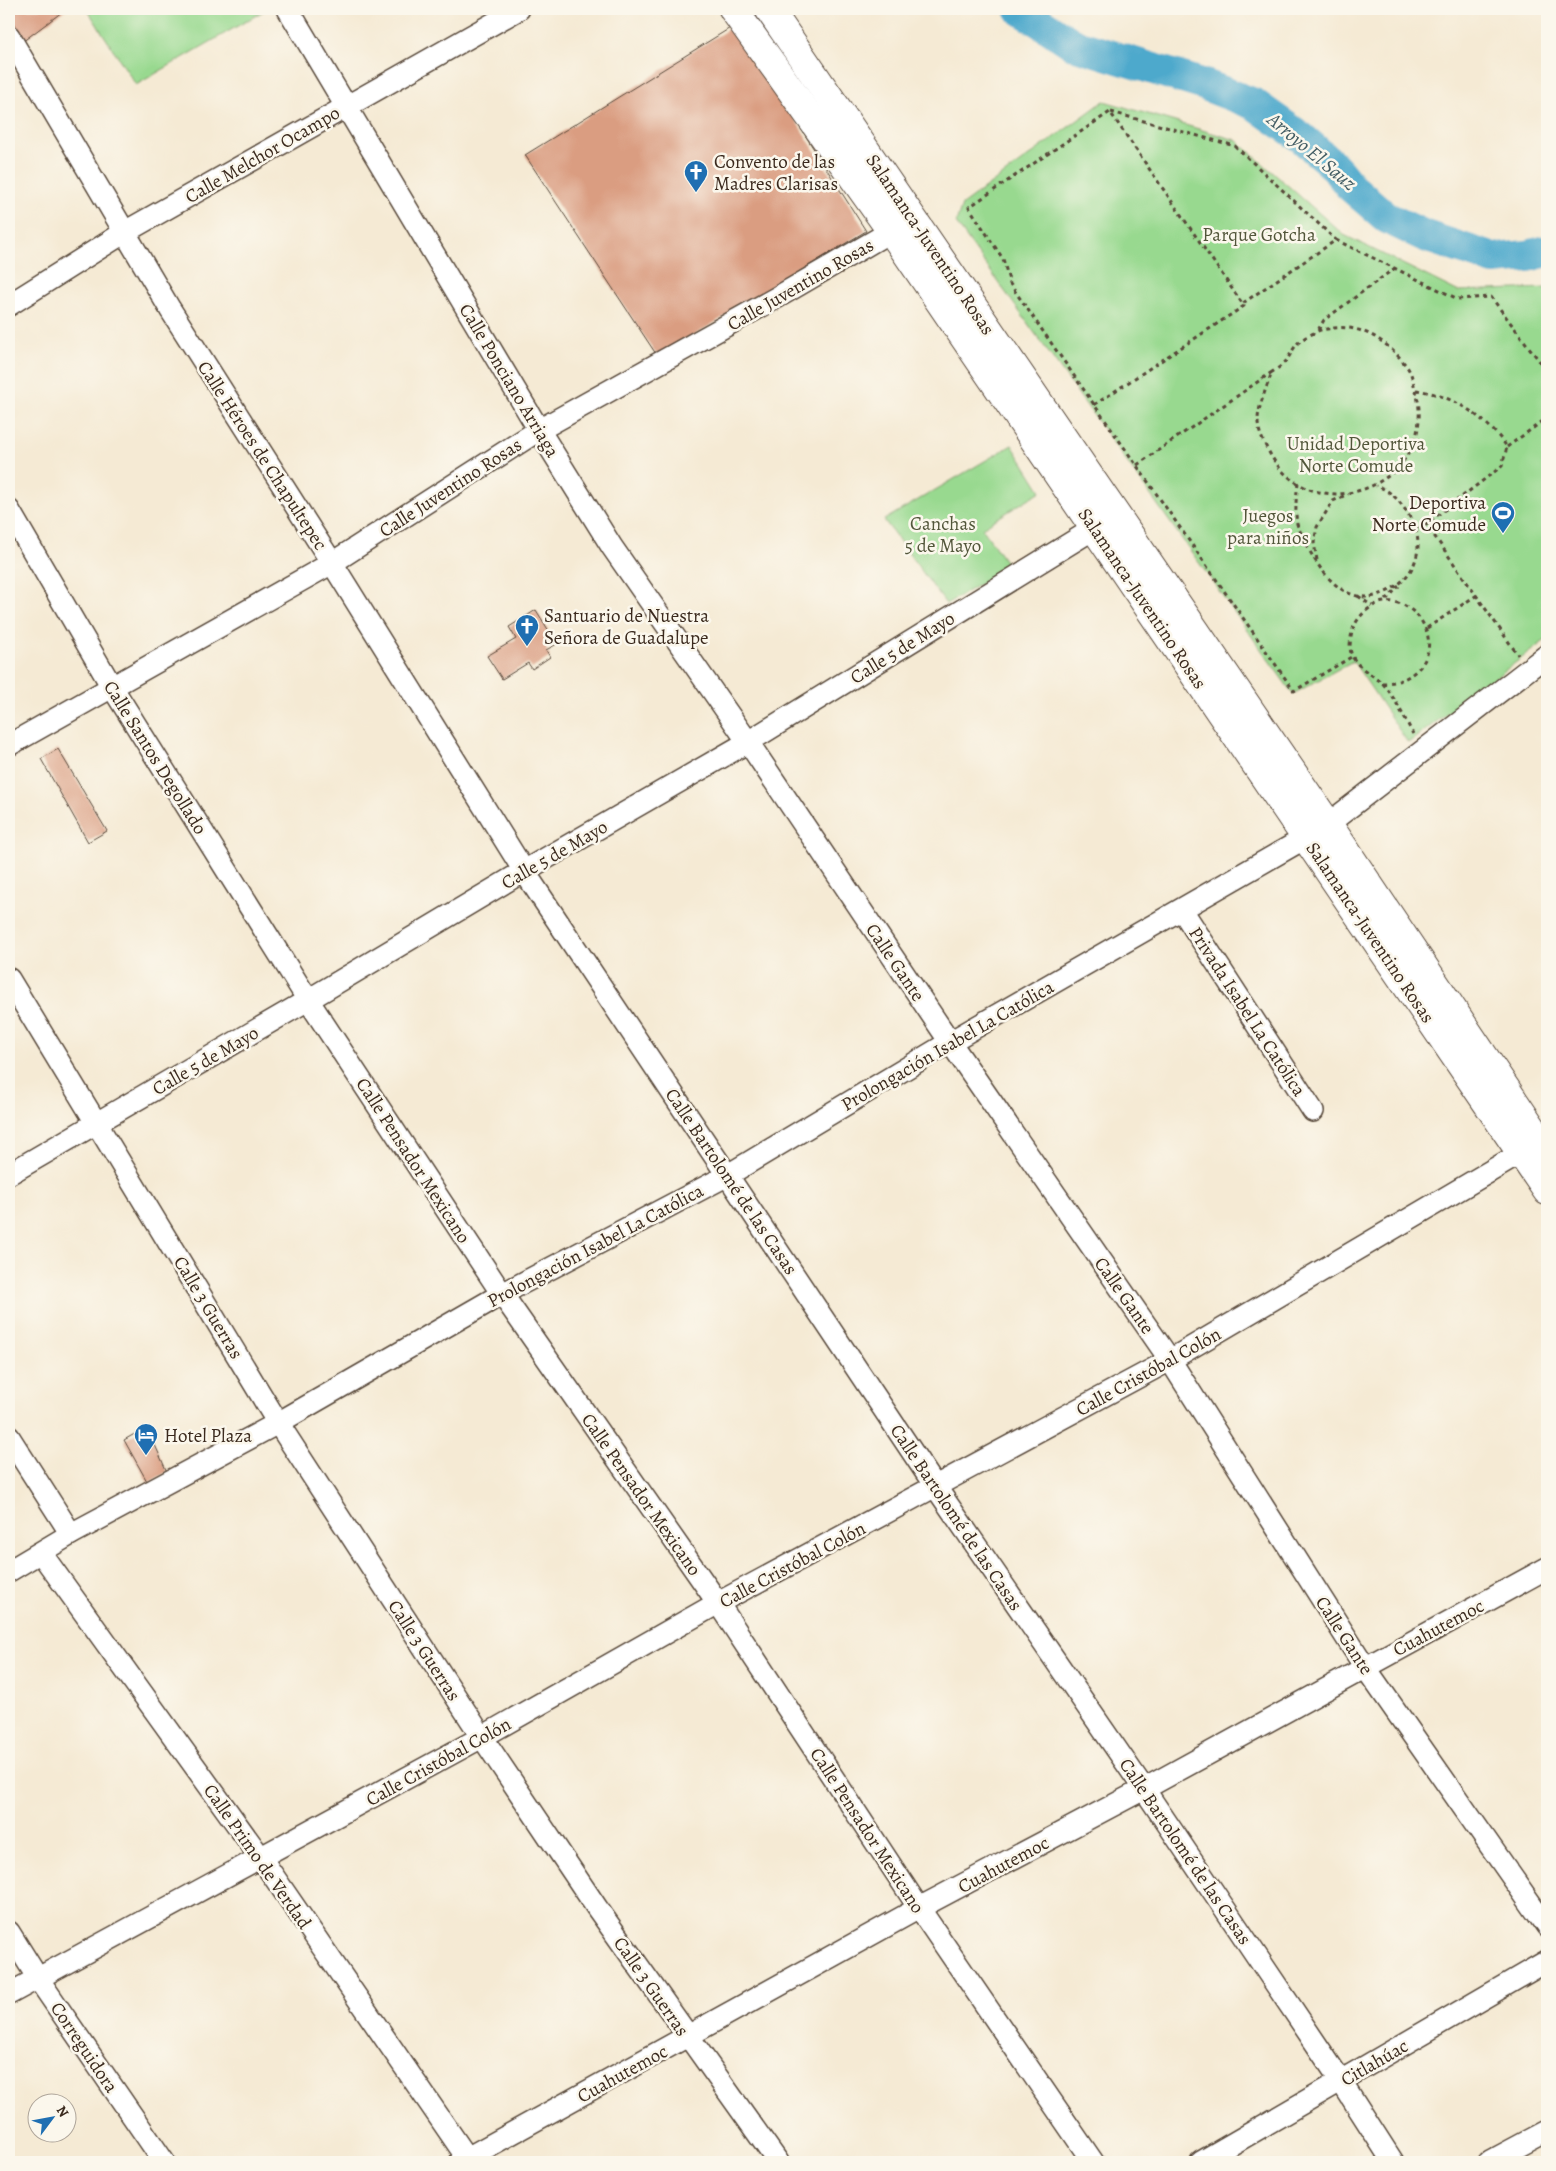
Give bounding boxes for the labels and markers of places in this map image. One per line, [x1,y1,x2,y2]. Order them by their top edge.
place label: Convento de las Madres Clarisas [714,149,838,197]
church icon: Convento de las Madres Clarisas [683,159,709,193]
place label: Deportiva Norte Comude [1372,490,1486,538]
sports icon: Deportiva Norte Comude [1490,500,1516,534]
place label: Santuario de Nuestra Señora de Guadalupe [544,603,709,651]
church icon: Santuario de Nuestra Señora de Guadalupe [514,613,540,647]
hotel icon: Hotel Plaza [133,1422,159,1456]
place label: Hotel Plaza [164,1423,252,1449]

